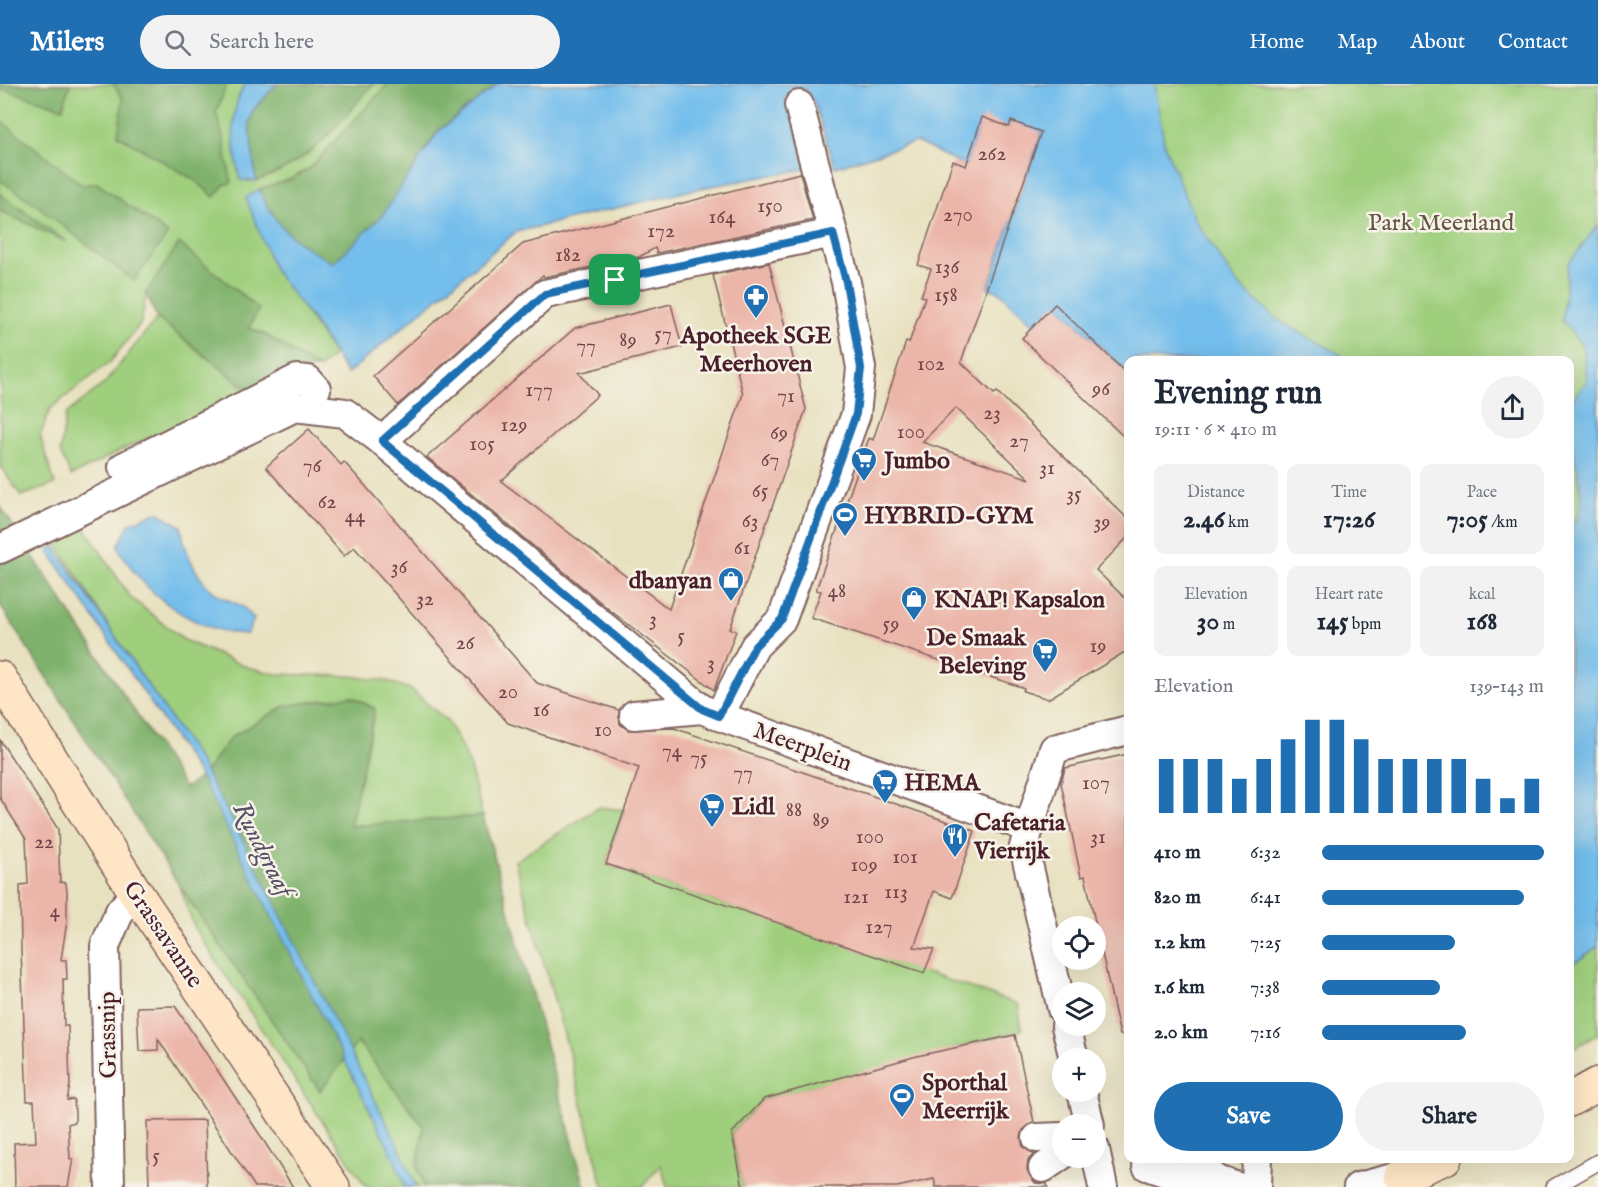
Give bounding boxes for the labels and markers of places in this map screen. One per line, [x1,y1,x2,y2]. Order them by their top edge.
pin [589,254,640,305]
pharmacy icon: Apotheek SGE Meerhoven [741,282,771,320]
place label: Apotheek SGE Meerhoven [679,321,832,380]
supermarket icon: Jumbo [849,445,879,483]
place label: Jumbo [881,446,950,477]
sports icon: HYBRID-GYM [830,500,860,538]
place label: HYBRID-GYM [864,501,1034,532]
shop icon: dbanyan [716,565,746,603]
place label: dbanyan [629,566,712,597]
shop icon: KNAP! Kapsalon [899,584,929,622]
place label: KNAP! Kapsalon [934,585,1105,616]
place label: De Smaak Beleving [926,623,1027,682]
supermarket icon: De Smaak Beleving [1030,636,1060,674]
supermarket icon: HEMA [870,767,900,805]
place label: HEMA [904,768,982,799]
supermarket icon: Lidl [697,791,727,829]
place label: Lidl [732,792,775,823]
place label: Cafetaria Vierrijk [973,808,1066,867]
restaurant icon: Cafetaria Vierrijk [940,821,970,859]
place label: Sporthal Meerrijk [922,1068,1010,1127]
sports icon: Sporthal Meerrijk [887,1081,917,1119]

